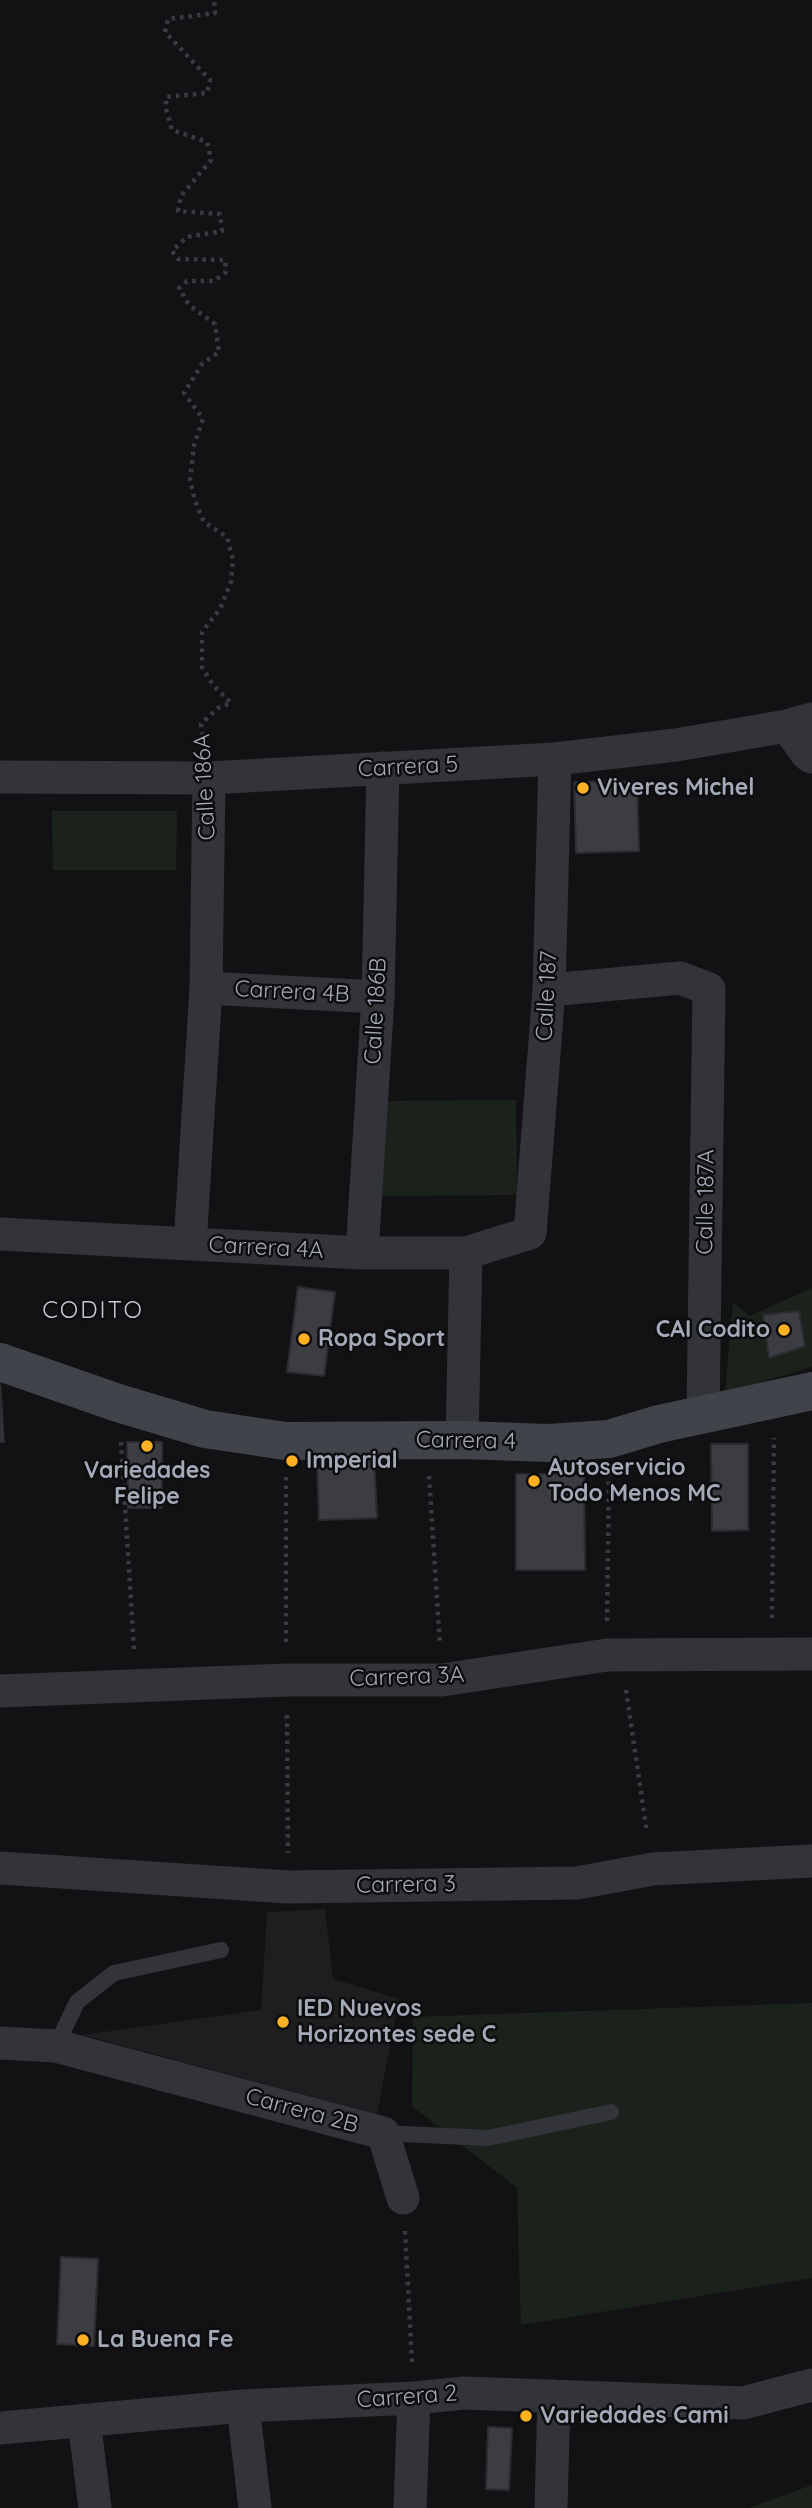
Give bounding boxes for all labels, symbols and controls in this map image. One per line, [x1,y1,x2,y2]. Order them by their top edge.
street label: Calle 186A [188,733,222,841]
street label: Carrera 5 [357,751,459,783]
place label: Viveres Michel [597,774,754,802]
marker: Viveres Michel [575,780,591,796]
street label: Calle 187 [531,950,563,1042]
street label: Calle 186B [359,957,393,1065]
street label: Carrera 4B [234,975,350,1009]
street label: Calle 187A [691,1149,721,1255]
street label: Carrera 4A [208,1231,324,1265]
district label: CODITO [43,1297,143,1325]
place label: CAI Codito [656,1316,770,1344]
marker: CAI Codito [776,1322,792,1338]
place label: Ropa Sport [318,1325,445,1353]
marker: Ropa Sport [296,1331,312,1347]
street label: Carrera 4 [416,1426,516,1456]
marker: Variedades Felipe [139,1438,155,1454]
place label: Imperial [306,1447,398,1475]
marker: Imperial [284,1453,300,1469]
place label: Autoservicio Todo Menos MC [548,1454,720,1508]
place label: Variedades Felipe [84,1457,210,1511]
marker: Autoservicio Todo Menos MC [526,1473,542,1489]
street label: Carrera 3A [349,1661,465,1693]
street label: Carrera 3 [356,1870,456,1900]
place label: IED Nuevos Horizontes sede C [297,1995,496,2049]
marker: IED Nuevos Horizontes sede C [275,2014,291,2030]
street label: Carrera 2B [243,2083,361,2139]
place label: La Buena Fe [97,2326,234,2354]
marker: La Buena Fe [75,2332,91,2348]
street label: Carrera 2 [356,2380,458,2414]
place label: Variedades Cami [540,2402,729,2430]
marker: Variedades Cami [518,2408,534,2424]

